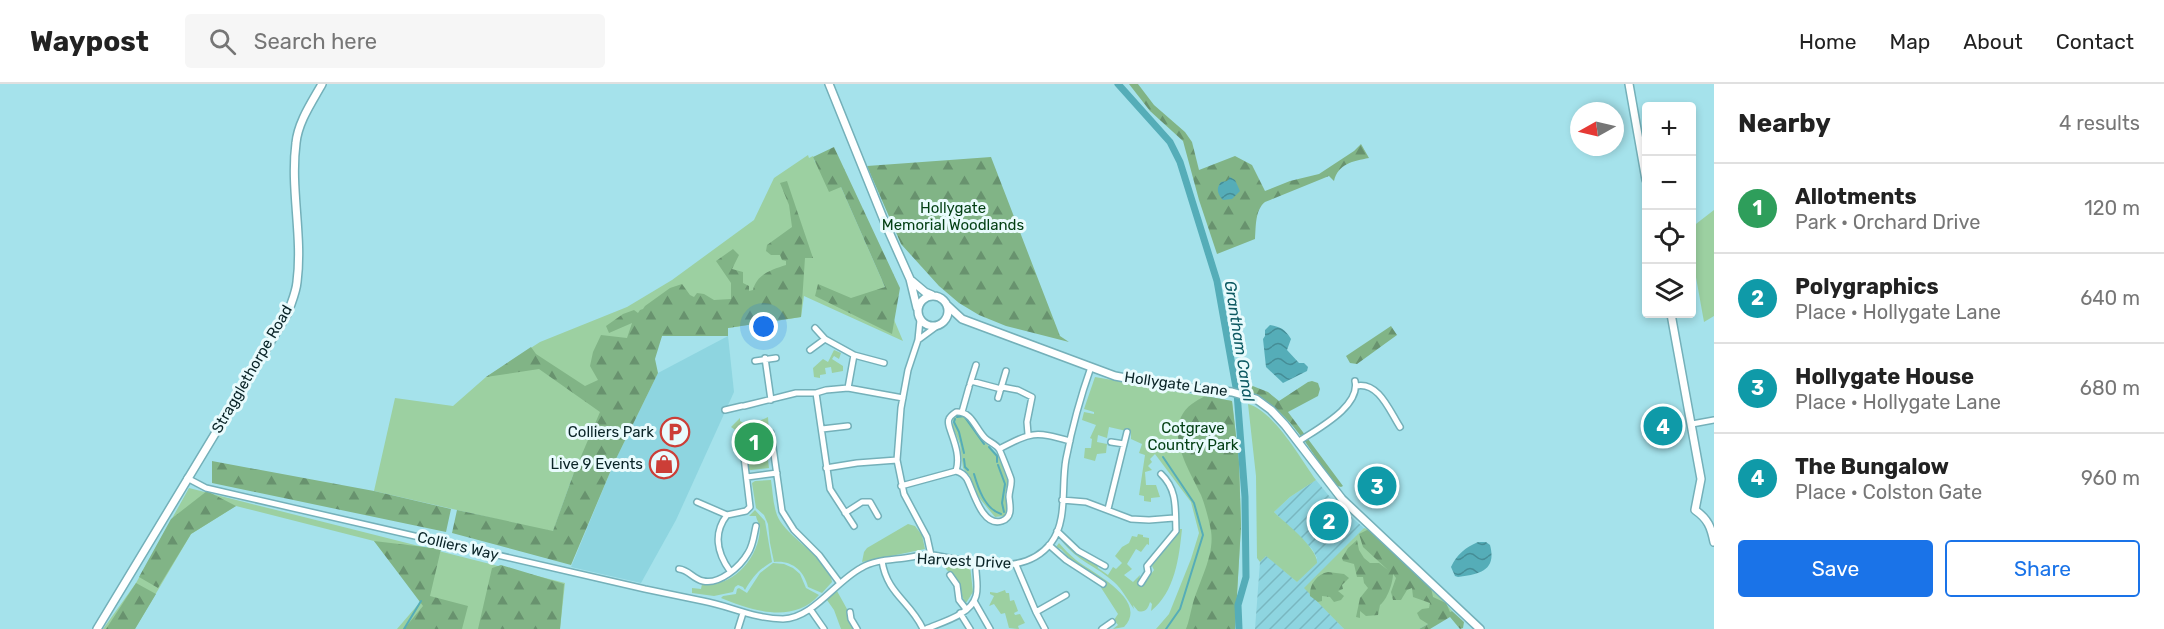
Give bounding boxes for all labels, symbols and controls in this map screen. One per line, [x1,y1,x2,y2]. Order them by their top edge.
search box [185,14,605,68]
text: Waypost [30,25,149,58]
icon: search [206,25,239,58]
text: Search here [254,28,377,55]
text: Home [1799,29,1856,54]
text: Map [1889,29,1930,54]
text: About [1963,29,2023,54]
text: Contact [2056,29,2134,54]
north arrow [1570,102,1624,156]
map controls [1642,102,1696,318]
button: + [1642,102,1696,156]
text: Nearby [1738,108,1831,139]
text: 4 results [2059,111,2140,135]
button: − [1642,156,1696,210]
text: Allotments [1795,183,1917,210]
text: 1 [1753,196,1762,220]
text: 120 m [2084,196,2140,220]
park label: Hollygate Memorial Woodlands [882,199,1025,234]
button: locate [1642,210,1696,264]
text: Park · Orchard Drive [1795,210,1980,234]
button: layers [1642,264,1696,318]
text: Polygraphics [1795,273,1939,300]
water label: Grantham Canal [1221,279,1259,404]
text: 2 [1751,286,1764,310]
text: 640 m [2080,286,2140,310]
text: Place · Hollygate Lane [1795,300,2001,324]
street label: Stragglethorpe Road [208,302,296,436]
your location [749,312,778,341]
text: Hollygate House [1795,363,1974,390]
street label: Hollygate Lane [1123,368,1229,400]
text: 3 [1751,376,1764,400]
text: 680 m [2080,376,2140,400]
text: Place · Hollygate Lane [1795,390,2001,414]
pin: 4 [1644,404,1682,448]
parking icon: Colliers Park [659,416,691,448]
park label: Cotgrave Country Park [1148,419,1239,454]
pin: 1 [734,420,774,464]
place label: Colliers Park [568,423,654,441]
shop icon: Live 9 Events [648,448,680,480]
text: The Bungalow [1795,453,1949,480]
place label: Live 9 Events [550,455,643,473]
pin: 3 [1358,464,1396,508]
text: 4 [1751,466,1764,490]
text: 960 m [2081,466,2140,490]
text: Place · Colston Gate [1795,480,1982,504]
pin: 2 [1310,498,1348,544]
street label: Colliers Way [416,528,500,564]
button: Save [1738,540,1933,597]
button: Share [1945,540,2140,597]
street label: Harvest Drive [916,550,1012,572]

